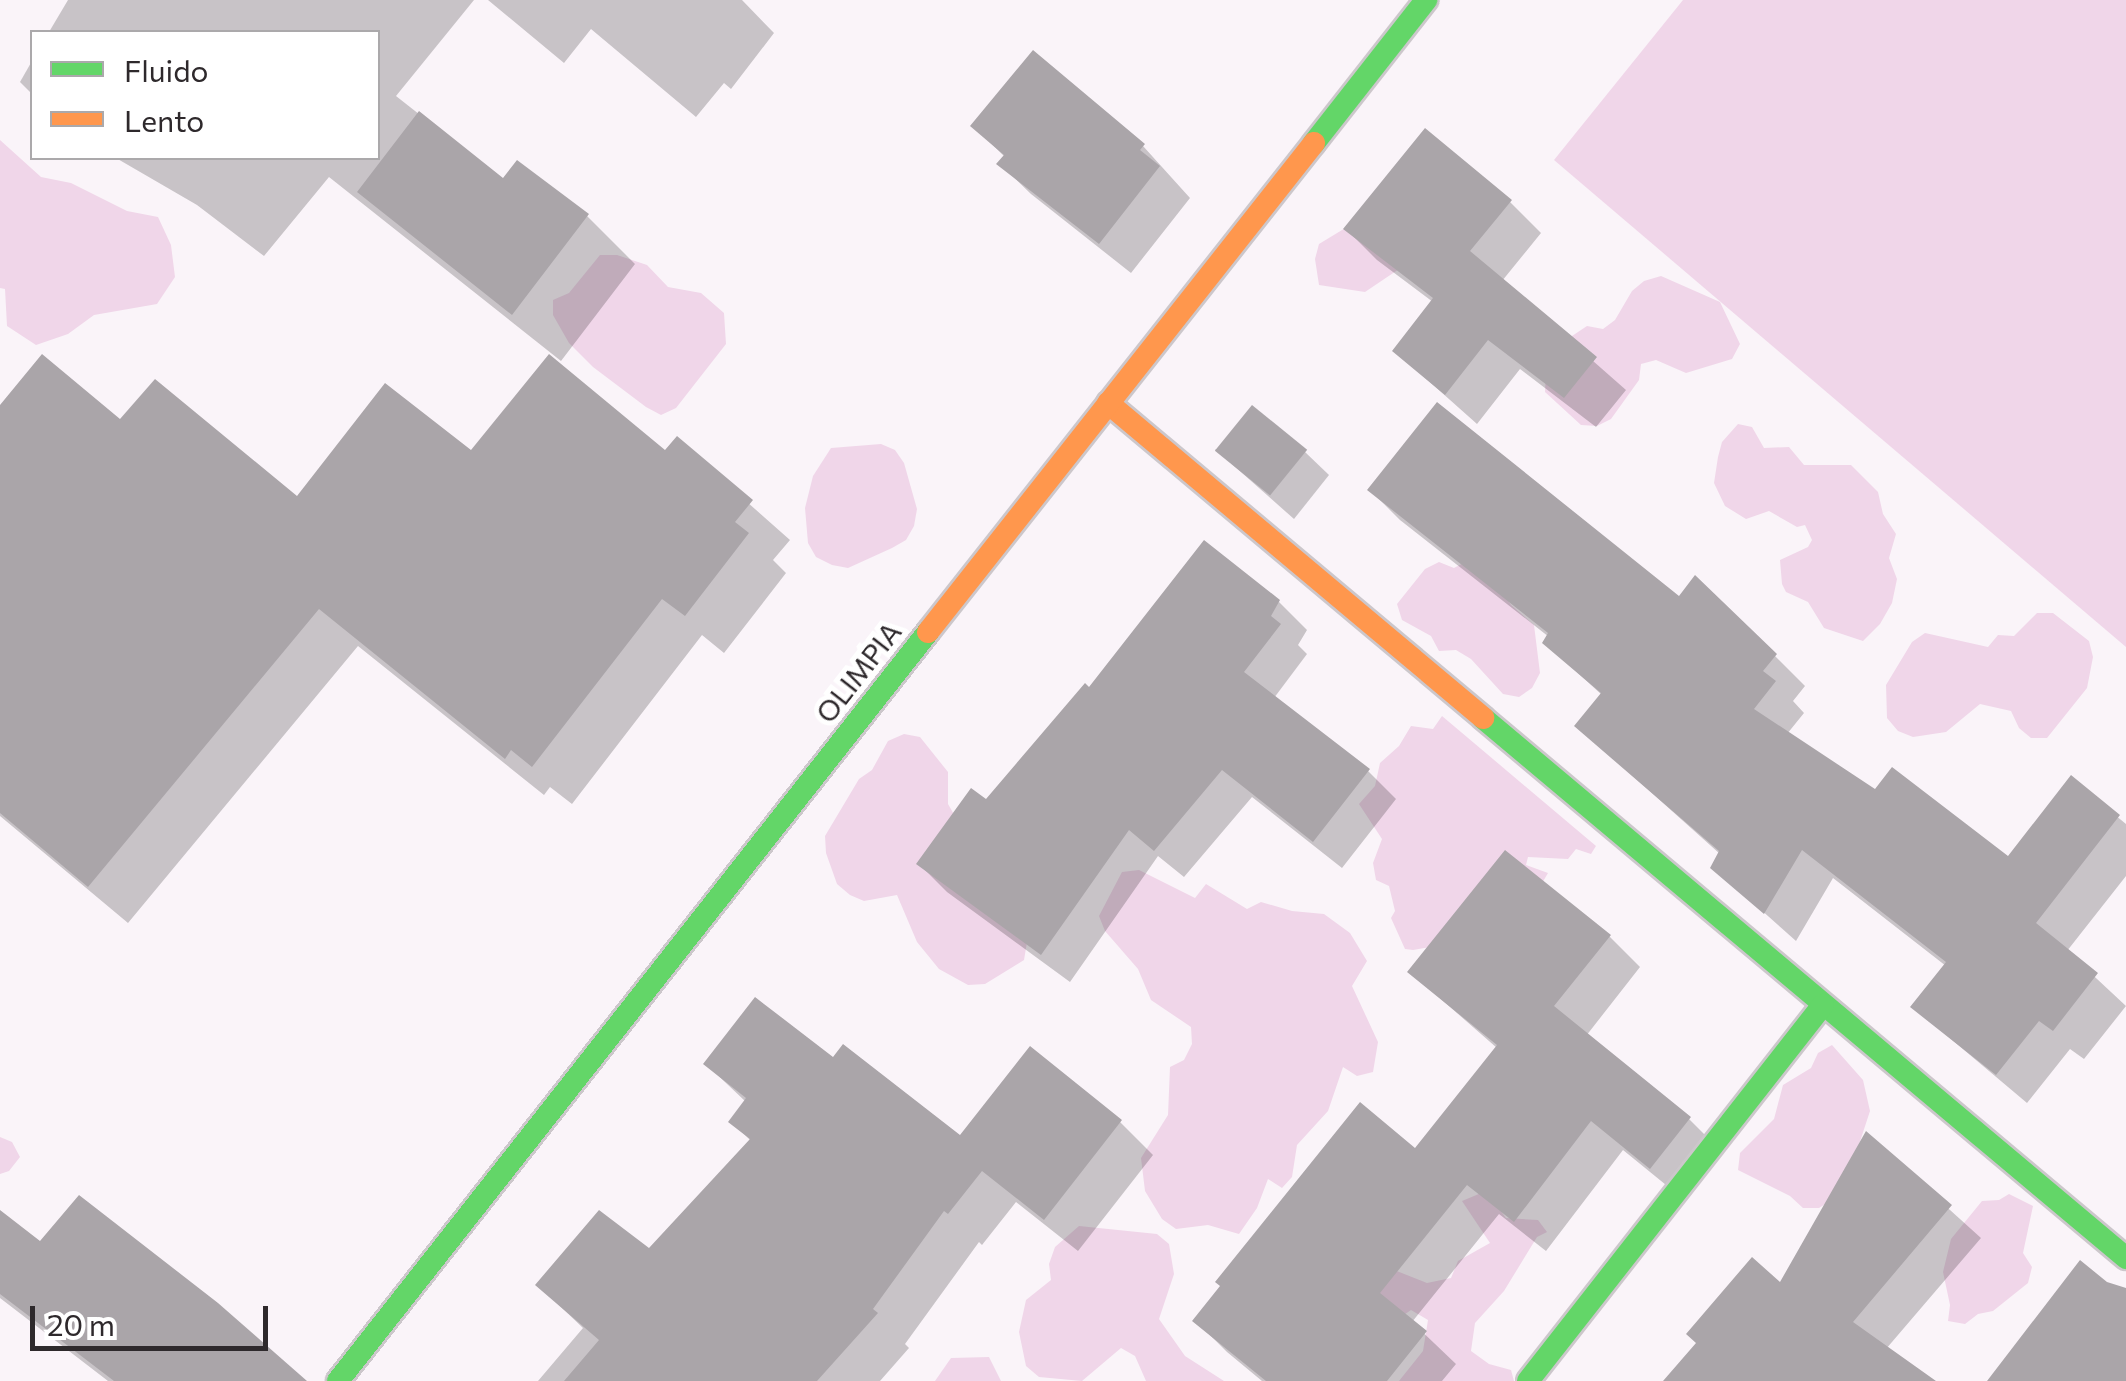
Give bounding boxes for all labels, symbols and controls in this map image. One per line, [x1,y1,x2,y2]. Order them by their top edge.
legend [30,30,380,160]
text: Fluido [124,51,209,88]
text: Lento [124,101,204,138]
street label: OLIMPIA [808,615,908,729]
scale bar [35,1286,272,1348]
text: 20 m [47,1305,115,1342]

